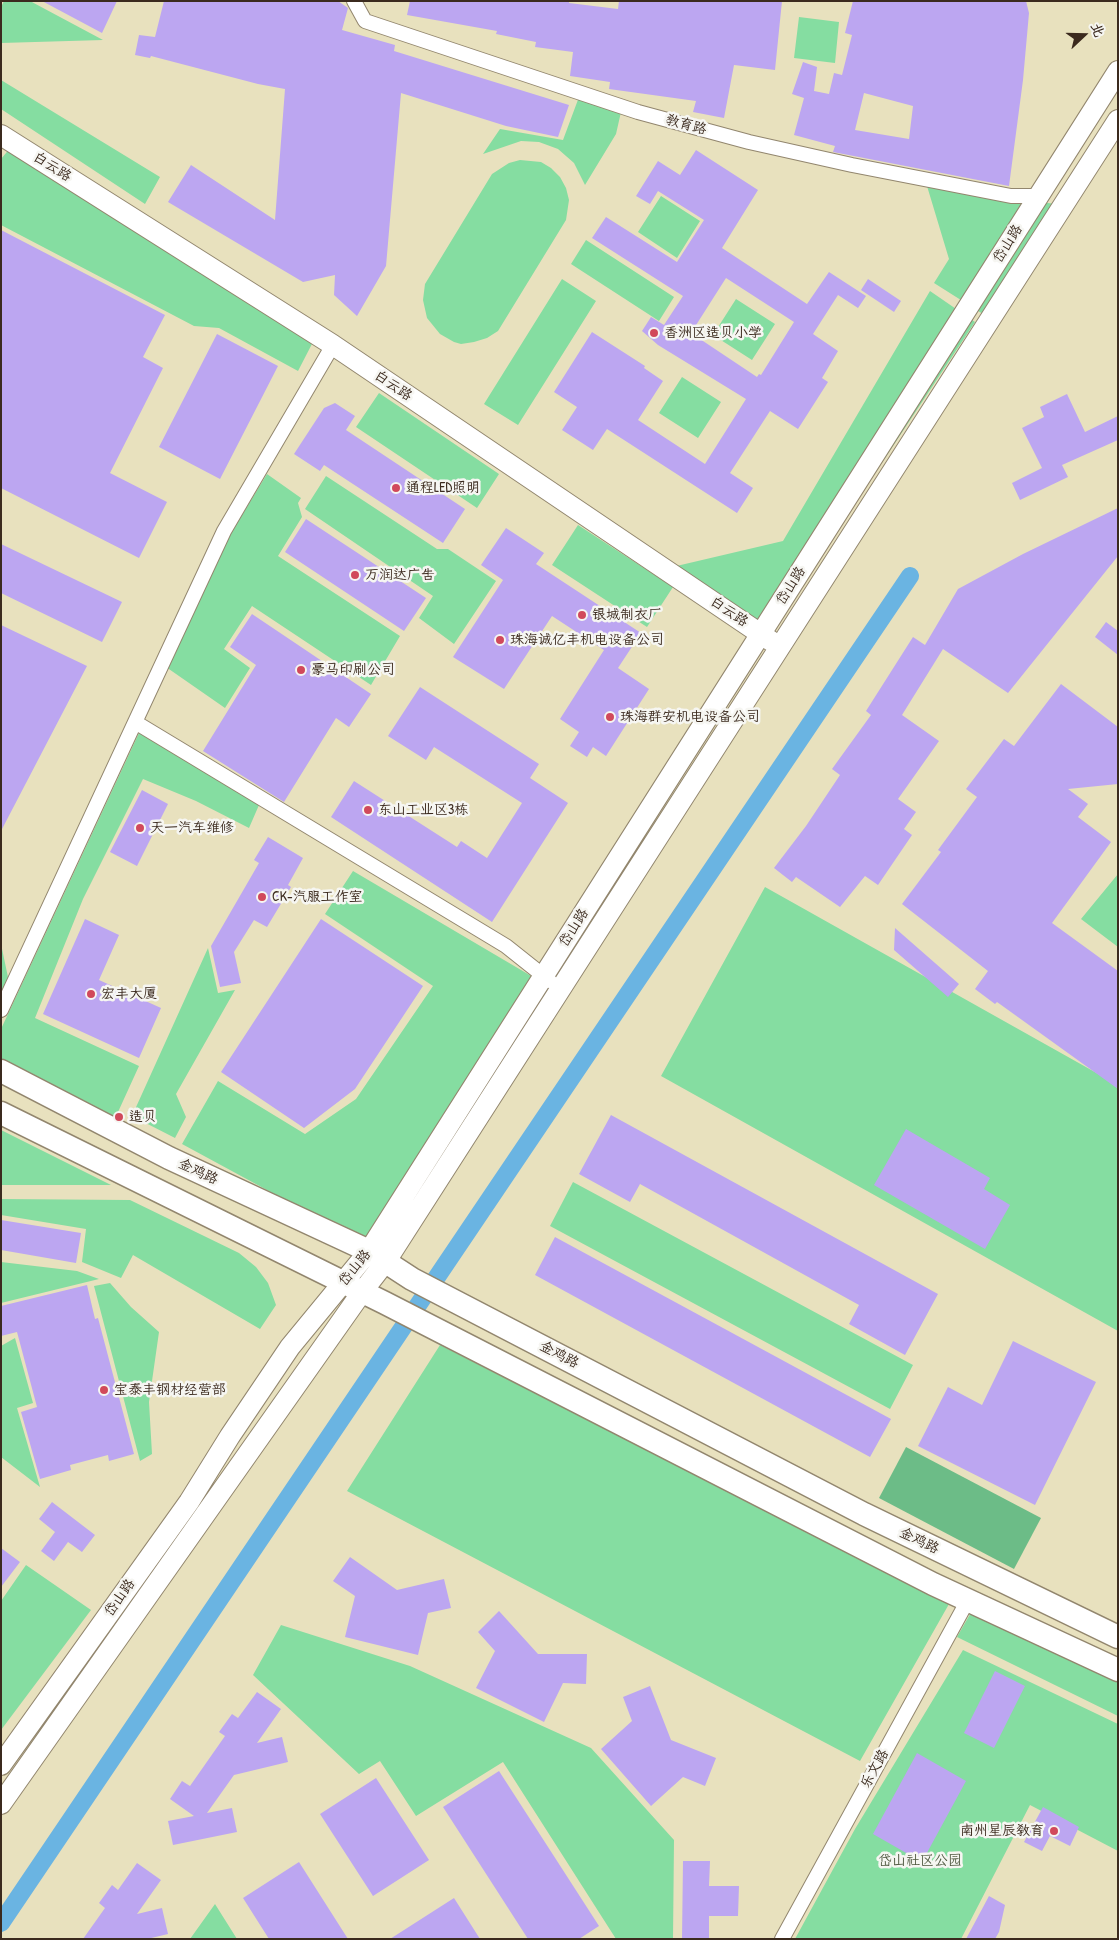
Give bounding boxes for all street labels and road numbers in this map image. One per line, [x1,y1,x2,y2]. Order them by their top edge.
street label: 教育路 [664,111,708,139]
street label: 白云路 [30,149,74,185]
street label: 岱山路 [990,222,1026,266]
street label: 白云路 [371,367,415,405]
street label: 岱山路 [773,564,809,608]
street label: 白云路 [707,593,751,631]
street label: 岱山路 [556,906,592,950]
street label: 金鸡路 [175,1156,221,1188]
street label: 岱山路 [335,1246,375,1290]
street label: 金鸡路 [537,1338,581,1372]
street label: 金鸡路 [896,1524,942,1558]
street label: 岱山路 [101,1576,139,1620]
street label: 乐文路 [857,1747,893,1791]

